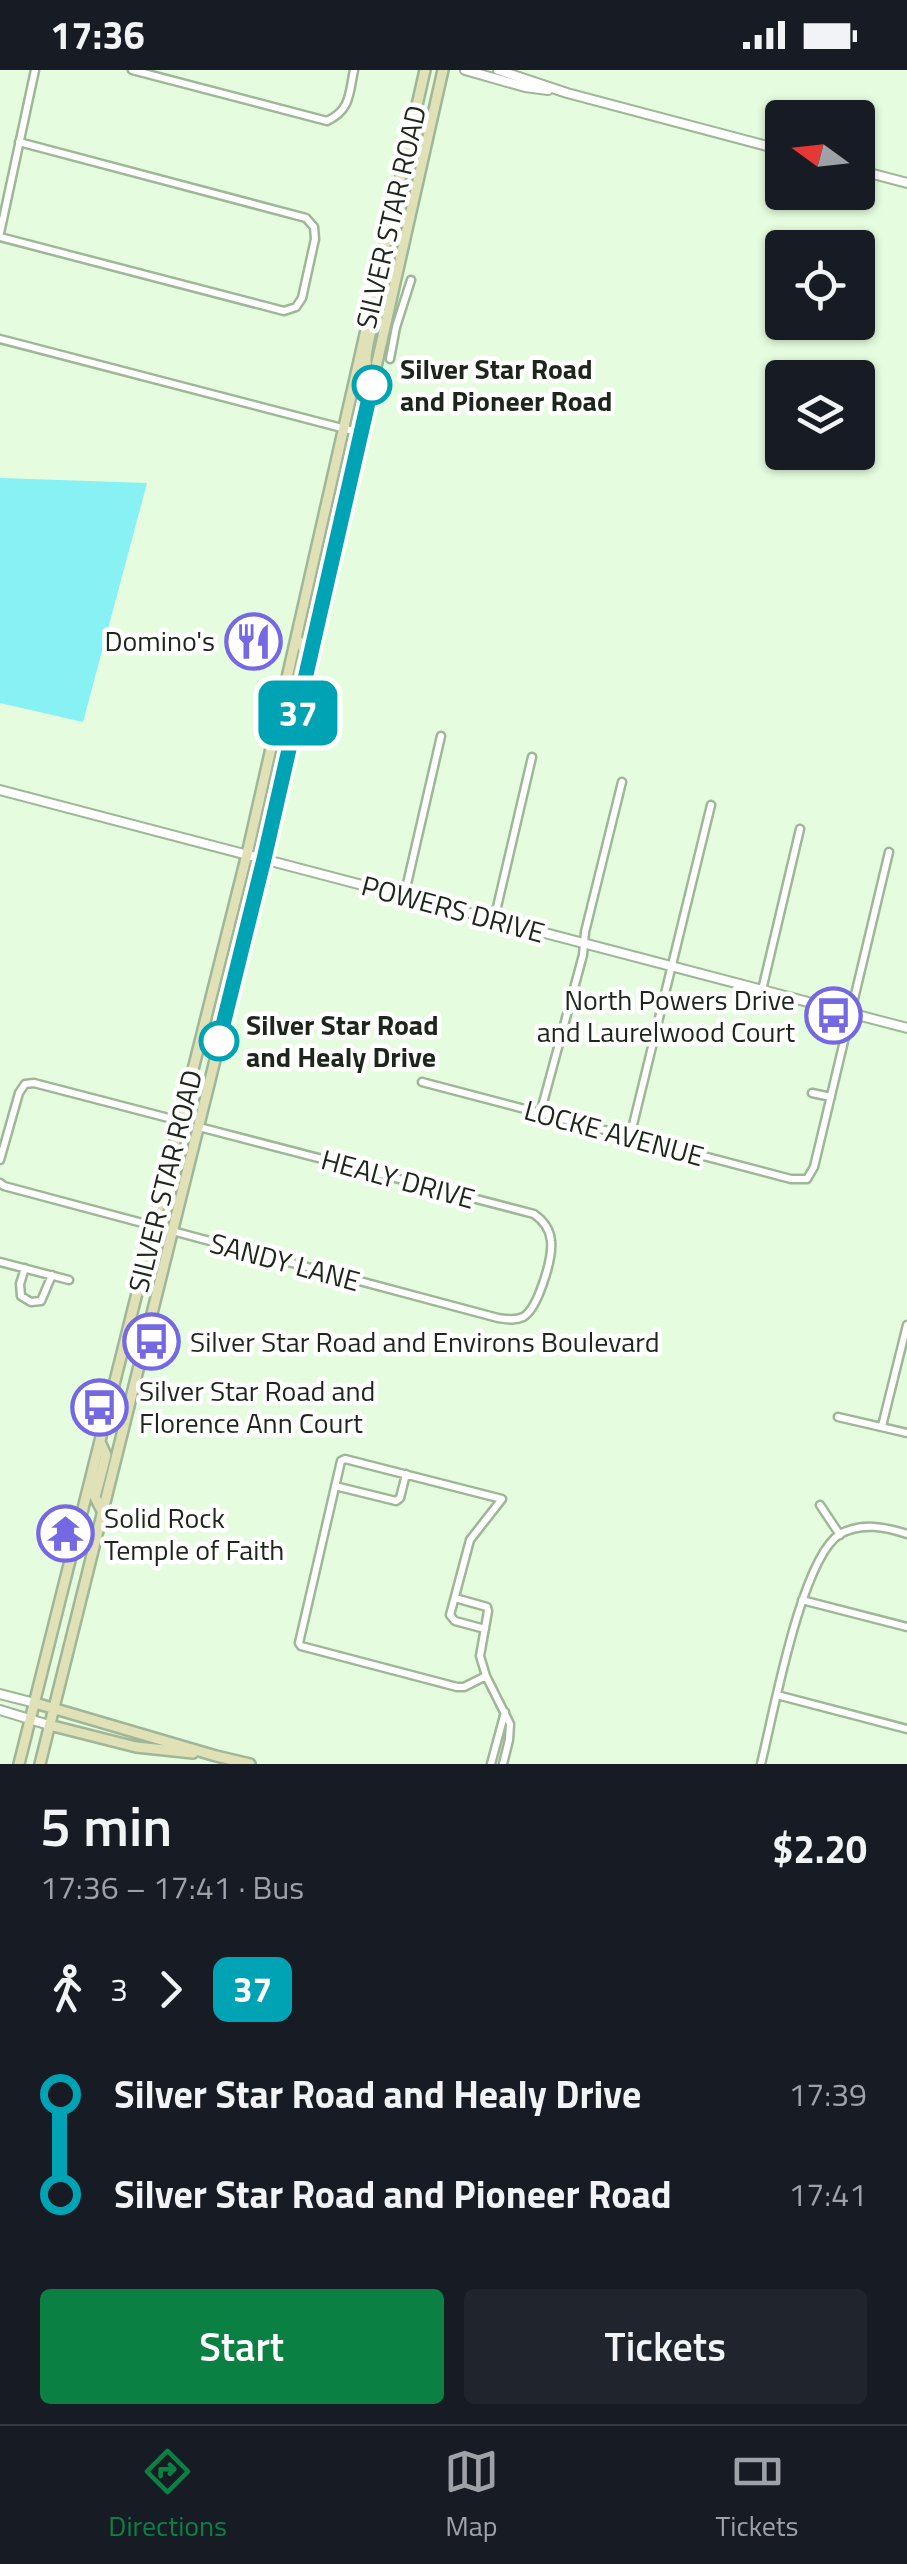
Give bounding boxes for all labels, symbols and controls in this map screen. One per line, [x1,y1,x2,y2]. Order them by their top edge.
text: 17:36 [50,6,145,64]
north arrow [765,100,875,210]
map controls [765,100,875,470]
street label: SILVER STAR ROAD [344,101,437,333]
button: locate [765,230,875,340]
place label: Silver Star Road and Pioneer Road [400,347,612,422]
button: layers [765,360,875,470]
marker: Silver Star Road and Pioneer Road [353,366,391,404]
restaurant icon: Domino's [224,611,284,671]
place label: Domino's [105,619,215,662]
line badge: 37 [253,680,343,746]
text: 37 [278,686,318,740]
street label: POWERS DRIVE [357,863,549,954]
place label: North Powers Drive and Laurelwood Court [537,978,795,1053]
bus stop icon: North Powers Drive and Laurelwood Court [804,986,864,1046]
place label: Silver Star Road and Healy Drive [246,1003,439,1078]
marker: Silver Star Road and Healy Drive [200,1022,238,1060]
street label: SILVER STAR ROAD [116,1065,213,1297]
street label: LOCKE AVENUE [520,1088,709,1177]
street label: HEALY DRIVE [317,1137,480,1220]
street label: SANDY LANE [205,1221,365,1302]
bus stop icon: Silver Star Road and Environs Boulevard [121,1312,181,1372]
place label: Silver Star Road and Environs Boulevard [190,1320,660,1363]
place label: Silver Star Road and Florence Ann Court [139,1369,375,1444]
bus stop icon: Silver Star Road and Florence Ann Court [70,1377,130,1437]
place label: Solid Rock Temple of Faith [104,1496,284,1571]
temple icon: Solid Rock Temple of Faith [35,1504,95,1564]
text: 5 min [40,1784,172,1867]
text: $2.20 [772,1820,867,1878]
text: 17:36 – 17:41 · Bus [40,1863,304,1911]
icon: walk [40,1962,95,2017]
icon: forward [143,1962,198,2017]
text: 37 [233,1962,272,2016]
text: 3 [110,1965,128,2013]
text: Silver Star Road and Healy Drive [114,2065,641,2123]
text: 17:39 [788,2070,867,2118]
text: Silver Star Road and Pioneer Road [114,2165,672,2223]
text: 17:41 [788,2170,867,2218]
button: Start [40,2289,444,2404]
button: Tickets [464,2289,867,2404]
tab: Directions [108,2444,227,2547]
tab: Map [444,2444,499,2547]
tab: Tickets [716,2444,799,2547]

